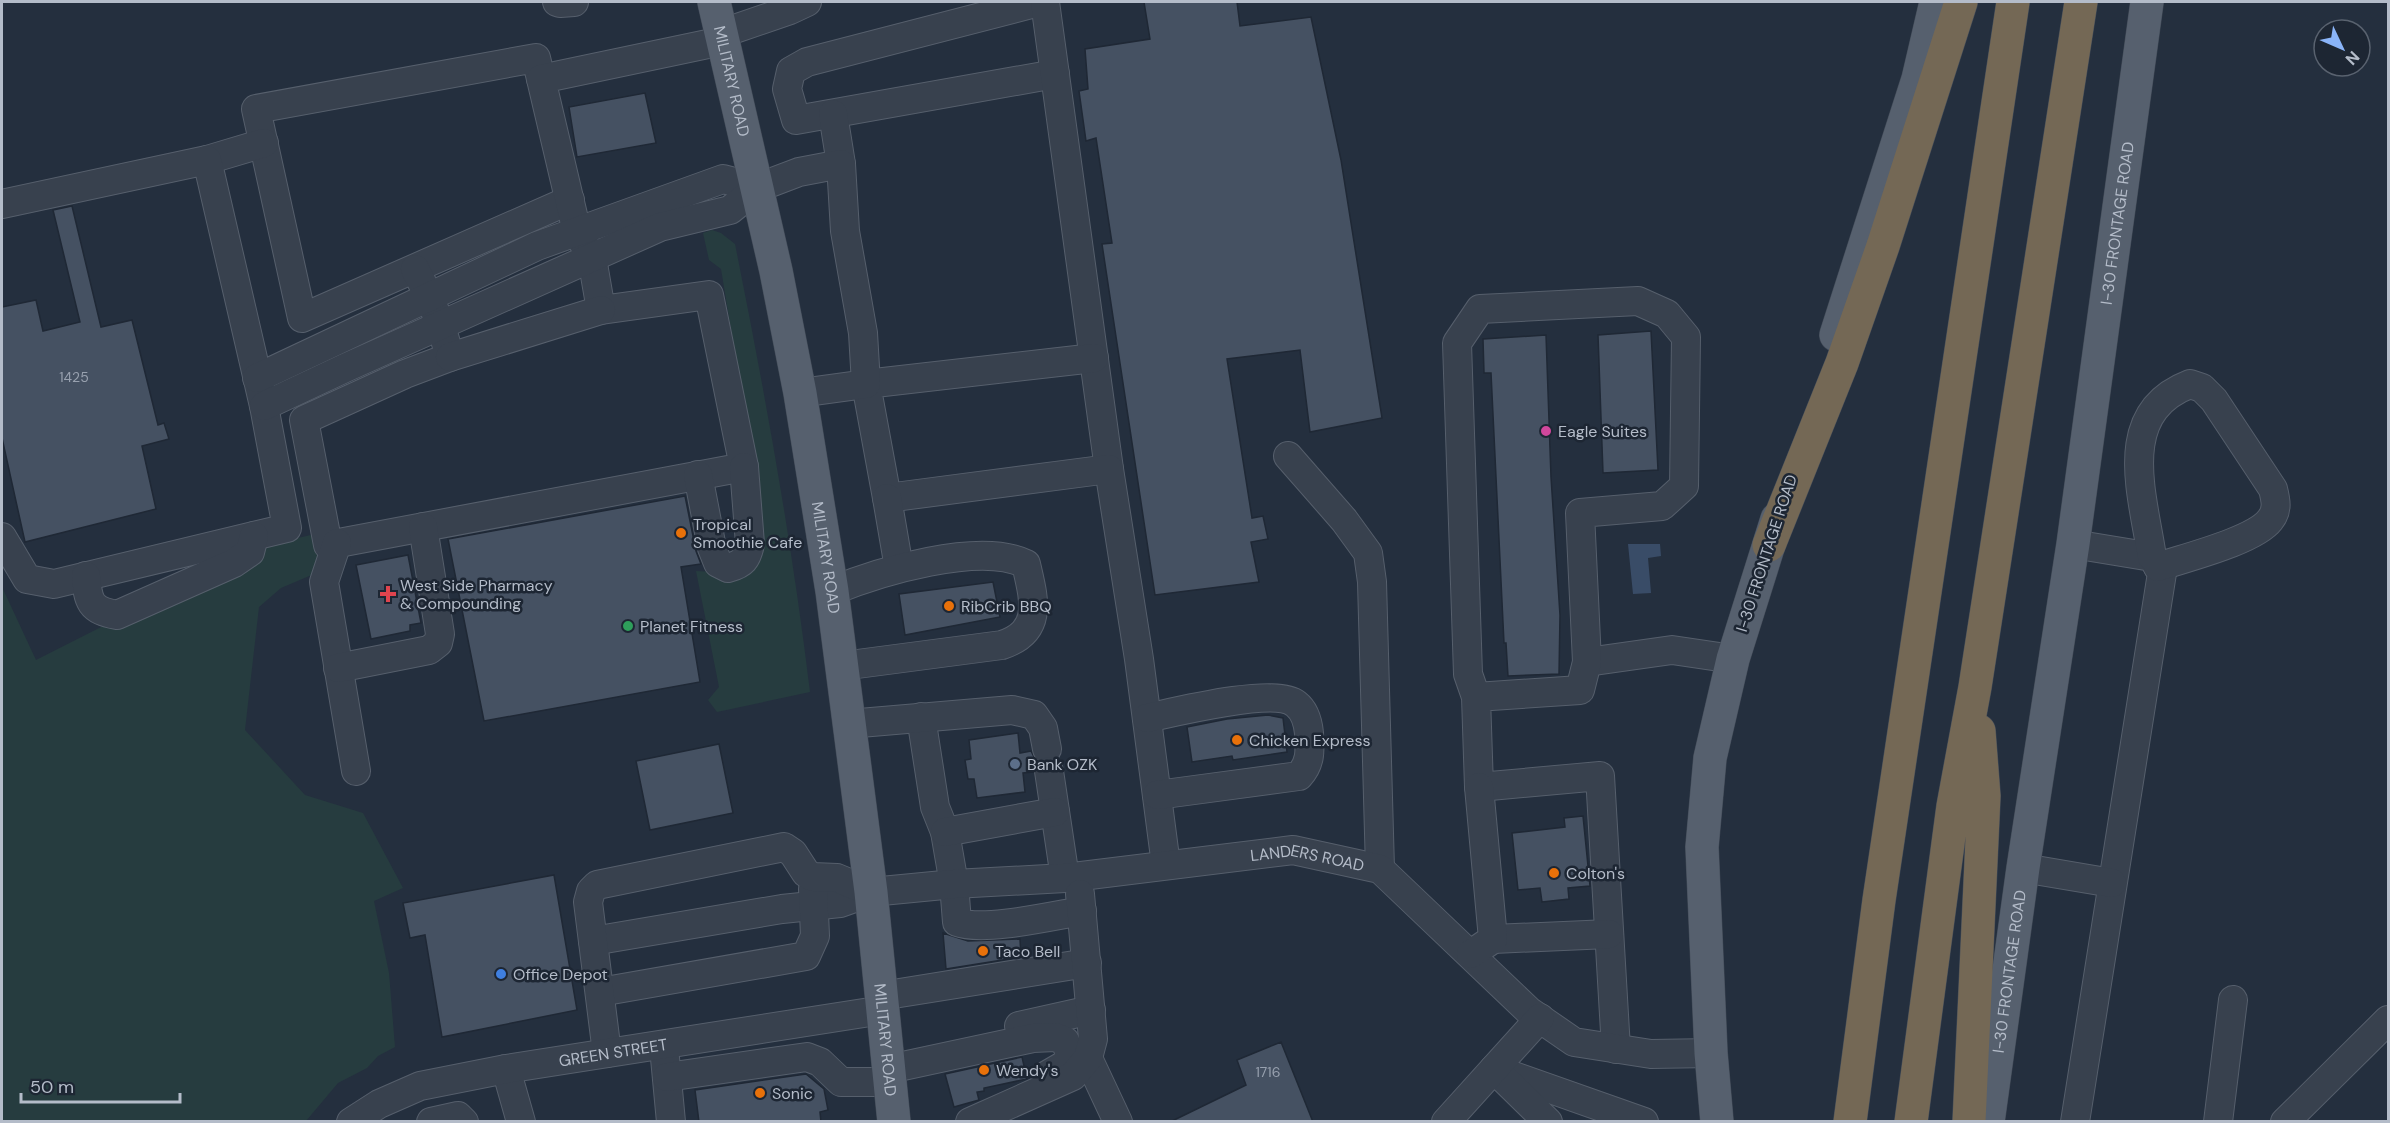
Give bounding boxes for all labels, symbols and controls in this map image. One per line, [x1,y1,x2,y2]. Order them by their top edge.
north arrow [2312,18,2372,78]
street label: MILITARY ROAD [709,24,755,139]
text: N [2341,47,2364,70]
street label: I-30 FRONTAGE ROAD [2096,140,2139,306]
house number: 1425 [59,368,89,386]
place label: Eagle Suites [1558,421,1647,442]
marker: Eagle Suites [1539,424,1553,438]
street label: I-30 FRONTAGE ROAD [1731,472,1802,635]
street label: MILITARY ROAD [807,500,845,615]
place label: Tropical Smoothie Cafe [693,514,802,553]
marker: Tropical Smoothie Cafe [674,526,688,540]
place label: West Side Pharmacy & Compounding [400,575,553,614]
marker: West Side Pharmacy & Compounding [381,587,395,601]
place label: RibCrib BBQ [961,596,1052,617]
marker: RibCrib BBQ [942,599,956,613]
place label: Planet Fitness [640,616,743,637]
marker: Planet Fitness [621,619,635,633]
place label: Chicken Express [1249,730,1370,751]
marker: Chicken Express [1230,733,1244,747]
place label: Bank OZK [1027,754,1097,775]
marker: Bank OZK [1008,757,1022,771]
street label: LANDERS ROAD [1249,840,1366,876]
place label: Colton's [1566,863,1625,884]
marker: Colton's [1547,866,1561,880]
street label: I-30 FRONTAGE ROAD [1988,889,2031,1054]
place label: Taco Bell [995,941,1060,962]
marker: Taco Bell [976,944,990,958]
place label: Office Depot [513,964,608,985]
marker: Office Depot [494,967,508,981]
street label: MILITARY ROAD [869,983,901,1097]
street label: GREEN STREET [557,1034,669,1072]
place label: Wendy's [996,1060,1058,1081]
marker: Wendy's [977,1063,991,1077]
house number: 1716 [1255,1063,1281,1081]
scale bar [21,1066,180,1104]
text: 50 m [30,1075,74,1099]
place label: Sonic [772,1083,813,1104]
marker: Sonic [753,1086,767,1100]

